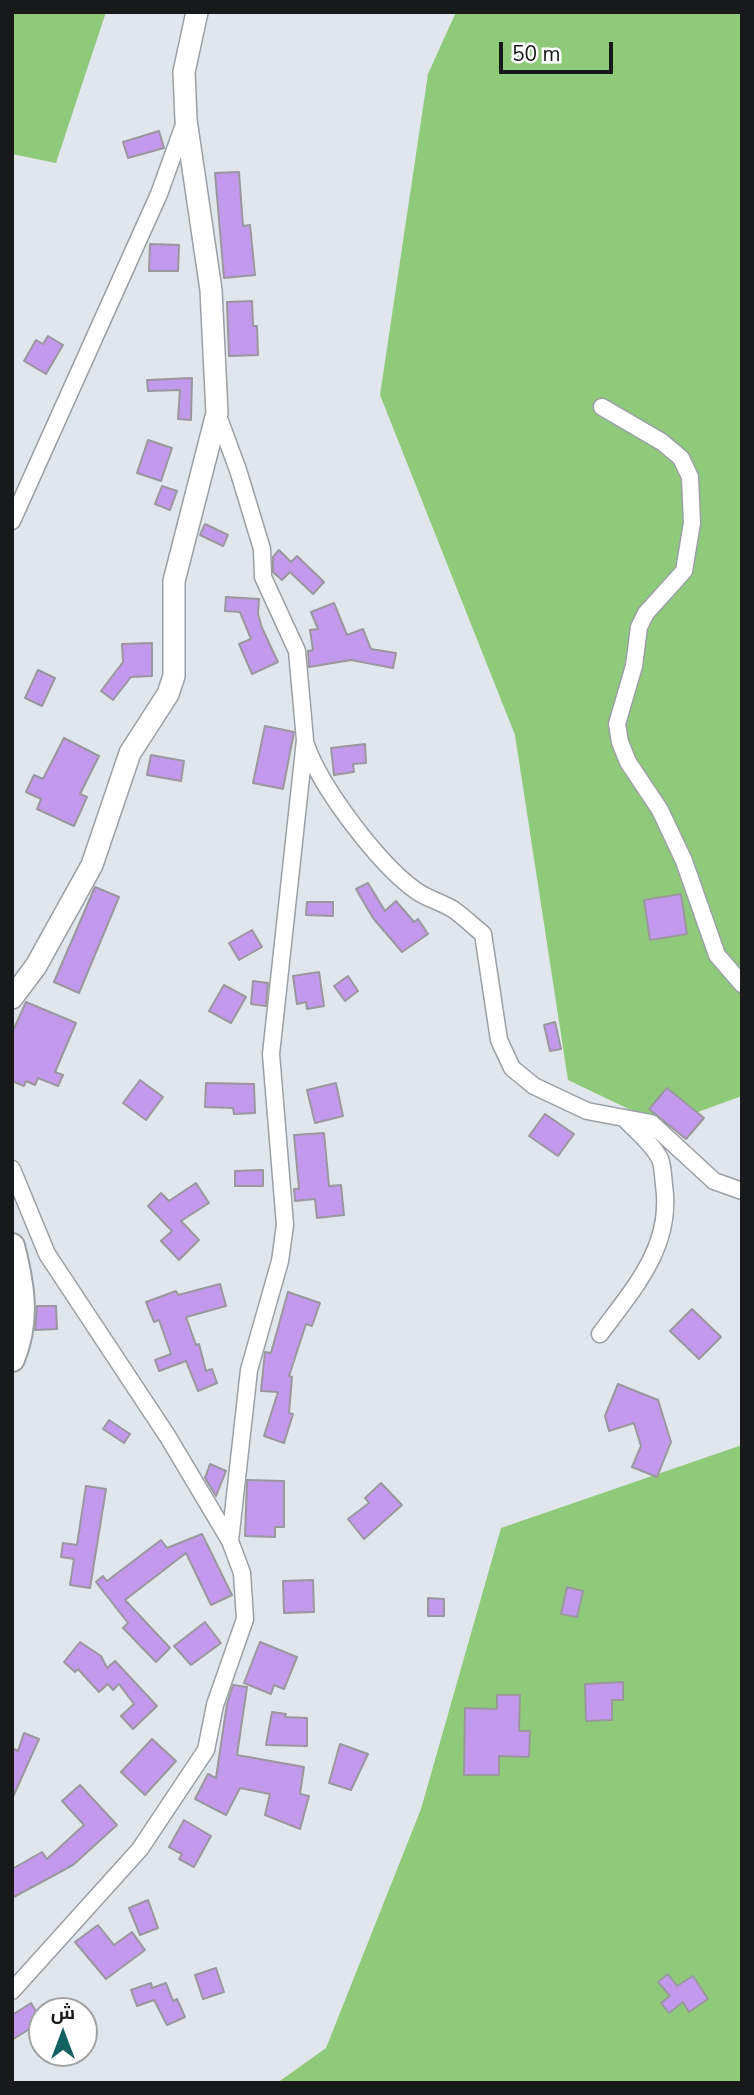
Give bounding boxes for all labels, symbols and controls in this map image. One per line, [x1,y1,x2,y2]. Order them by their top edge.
scale bar [502,28,616,72]
text: 50 m [512,40,561,68]
north arrow [28,1997,98,2067]
text: ش [51,2000,75,2026]

